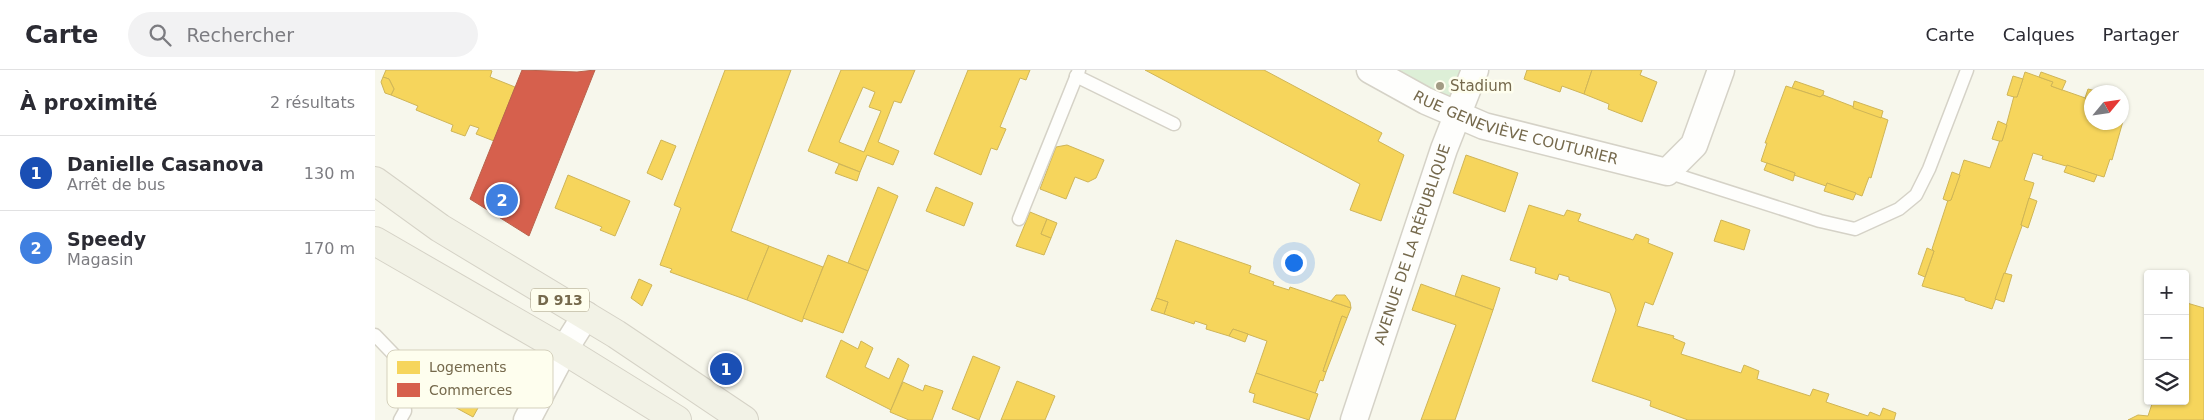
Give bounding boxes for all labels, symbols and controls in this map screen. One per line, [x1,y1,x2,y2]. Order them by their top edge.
search box [128,12,478,57]
text: Carte [25,21,98,49]
icon: search [146,21,174,49]
text: Rechercher [186,24,294,46]
text: Carte [1926,24,1975,45]
text: Calques [2003,24,2075,45]
text: Partager [2103,24,2179,45]
place label: Stadium [1450,77,1512,95]
marker: Stadium [1434,80,1446,92]
north arrow [2084,85,2129,130]
street label: RUE GENEVIÈVE COUTURIER [1410,87,1620,168]
text: À proximité [20,91,157,115]
text: 2 résultats [270,93,355,112]
street label: AVENUE DE LA RÉPUBLIQUE [1371,142,1454,347]
text: Danielle Casanova [67,153,264,175]
text: 1 [30,164,42,183]
text: 130 m [304,164,355,183]
text: Arrêt de bus [67,175,165,194]
pin: 2 [486,181,518,219]
text: Speedy [67,228,146,250]
text: 2 [30,239,42,258]
text: 170 m [304,239,355,258]
text: Magasin [67,250,134,269]
your location [1281,250,1307,276]
map controls [2144,270,2189,405]
button: + [2144,270,2189,315]
road number: D 913 [531,288,589,312]
button: − [2144,315,2189,360]
legend [387,350,553,408]
pin: 1 [710,350,742,388]
text: Logements [429,359,507,375]
button: layers [2144,360,2189,405]
text: Commerces [429,382,512,398]

